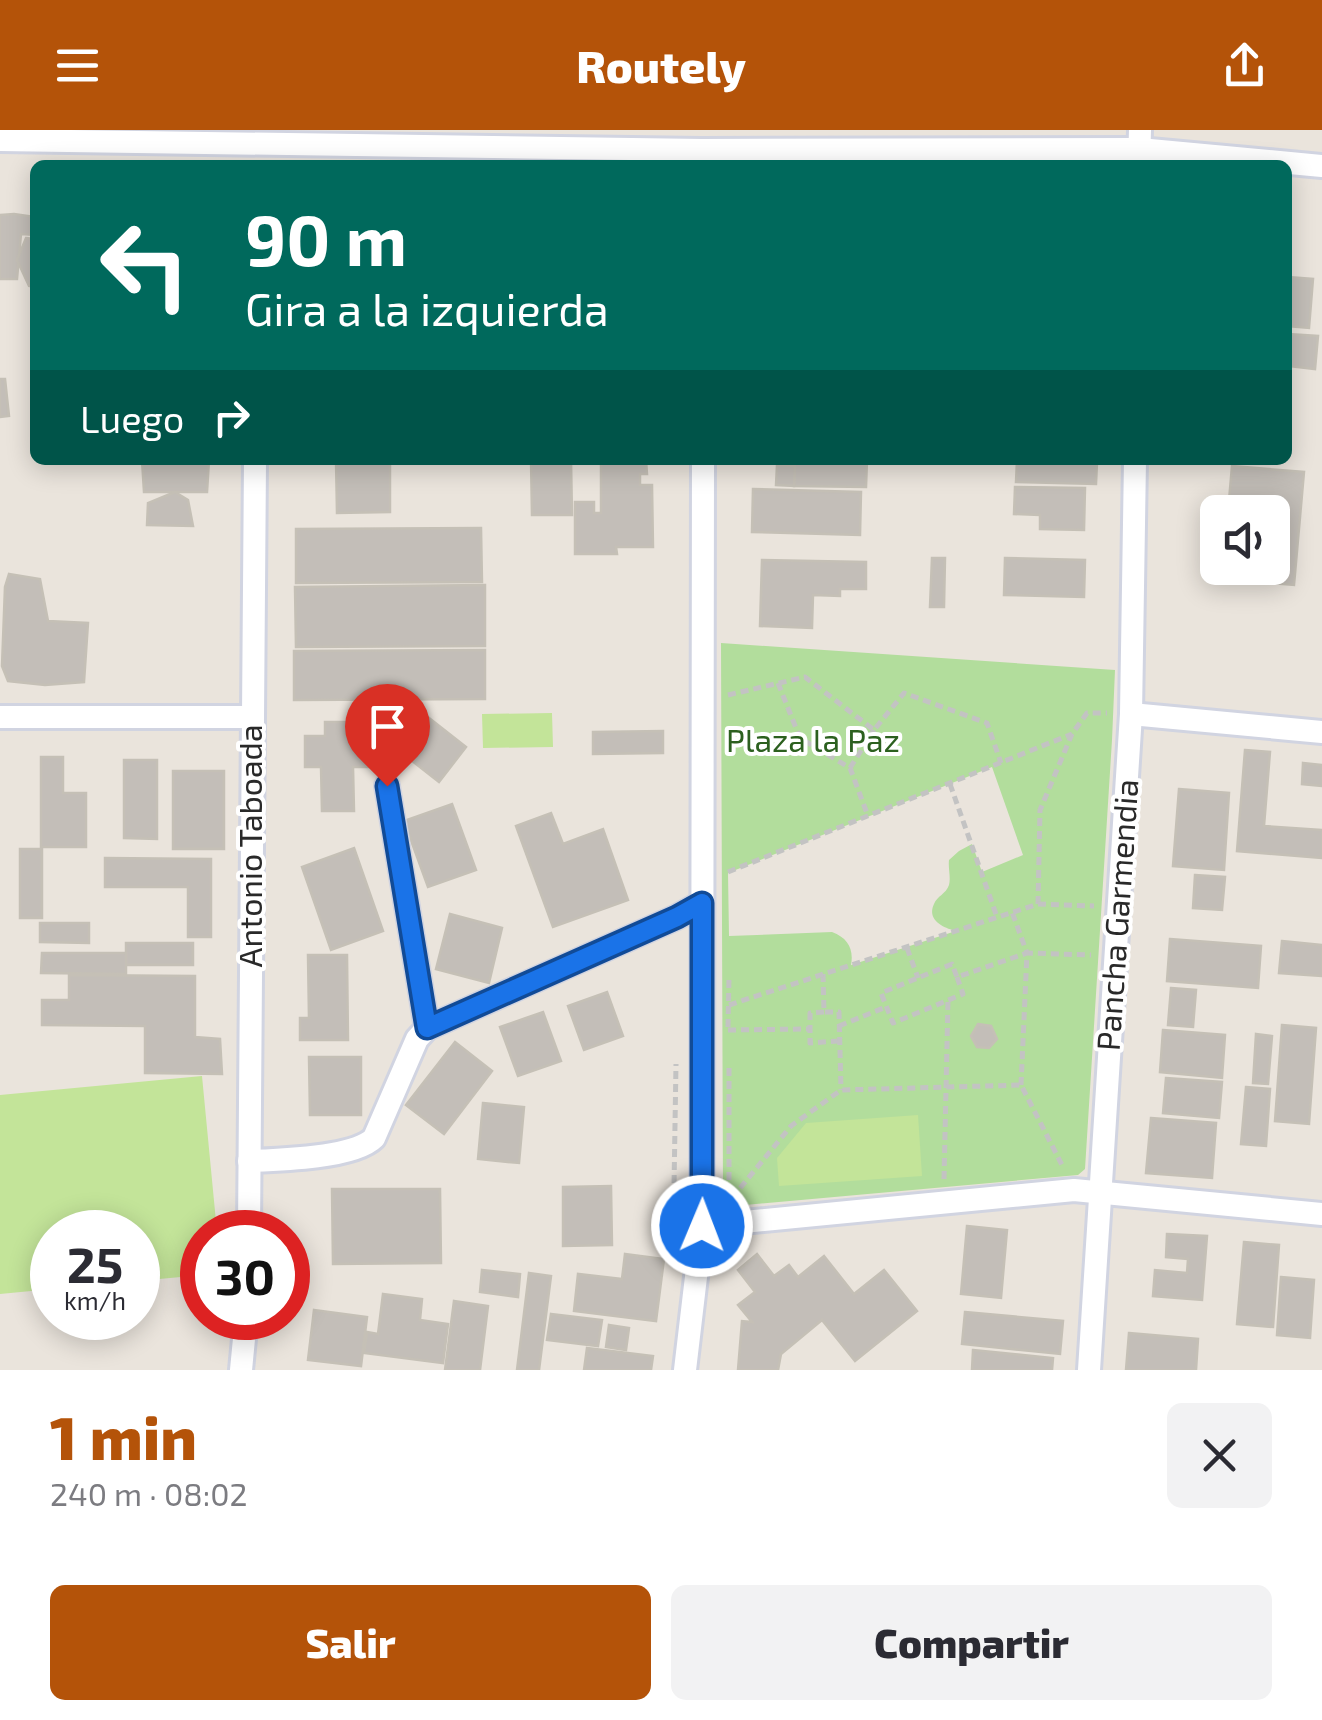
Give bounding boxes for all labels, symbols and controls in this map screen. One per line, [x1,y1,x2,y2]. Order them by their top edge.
icon: menu [50,38,105,93]
text: Routely [576,38,746,92]
icon: share [1217,38,1272,93]
text: 90 m [245,196,407,280]
icon: left [80,200,210,330]
text: Gira a la izquierda [245,281,609,335]
icon: right [204,390,259,445]
text: Luego [80,395,184,441]
map controls [1200,495,1290,585]
button: sound [1200,495,1290,585]
pin [345,684,430,787]
icon: arrive [360,699,415,754]
park label: Plaza la Paz [726,720,900,758]
street label: Antonio Taboada [230,724,268,968]
street label: Pancha Garmendia [1088,778,1144,1052]
position arrow [650,1174,754,1278]
speed limit sign: 30 [180,1210,310,1340]
text: 25 [67,1233,123,1293]
text: km/h [64,1285,126,1315]
text: 1 min [50,1400,197,1472]
button: close [1167,1403,1272,1508]
text: 240 m · 08:02 [50,1474,248,1512]
button: Salir [50,1585,651,1700]
button: Compartir [671,1585,1272,1700]

